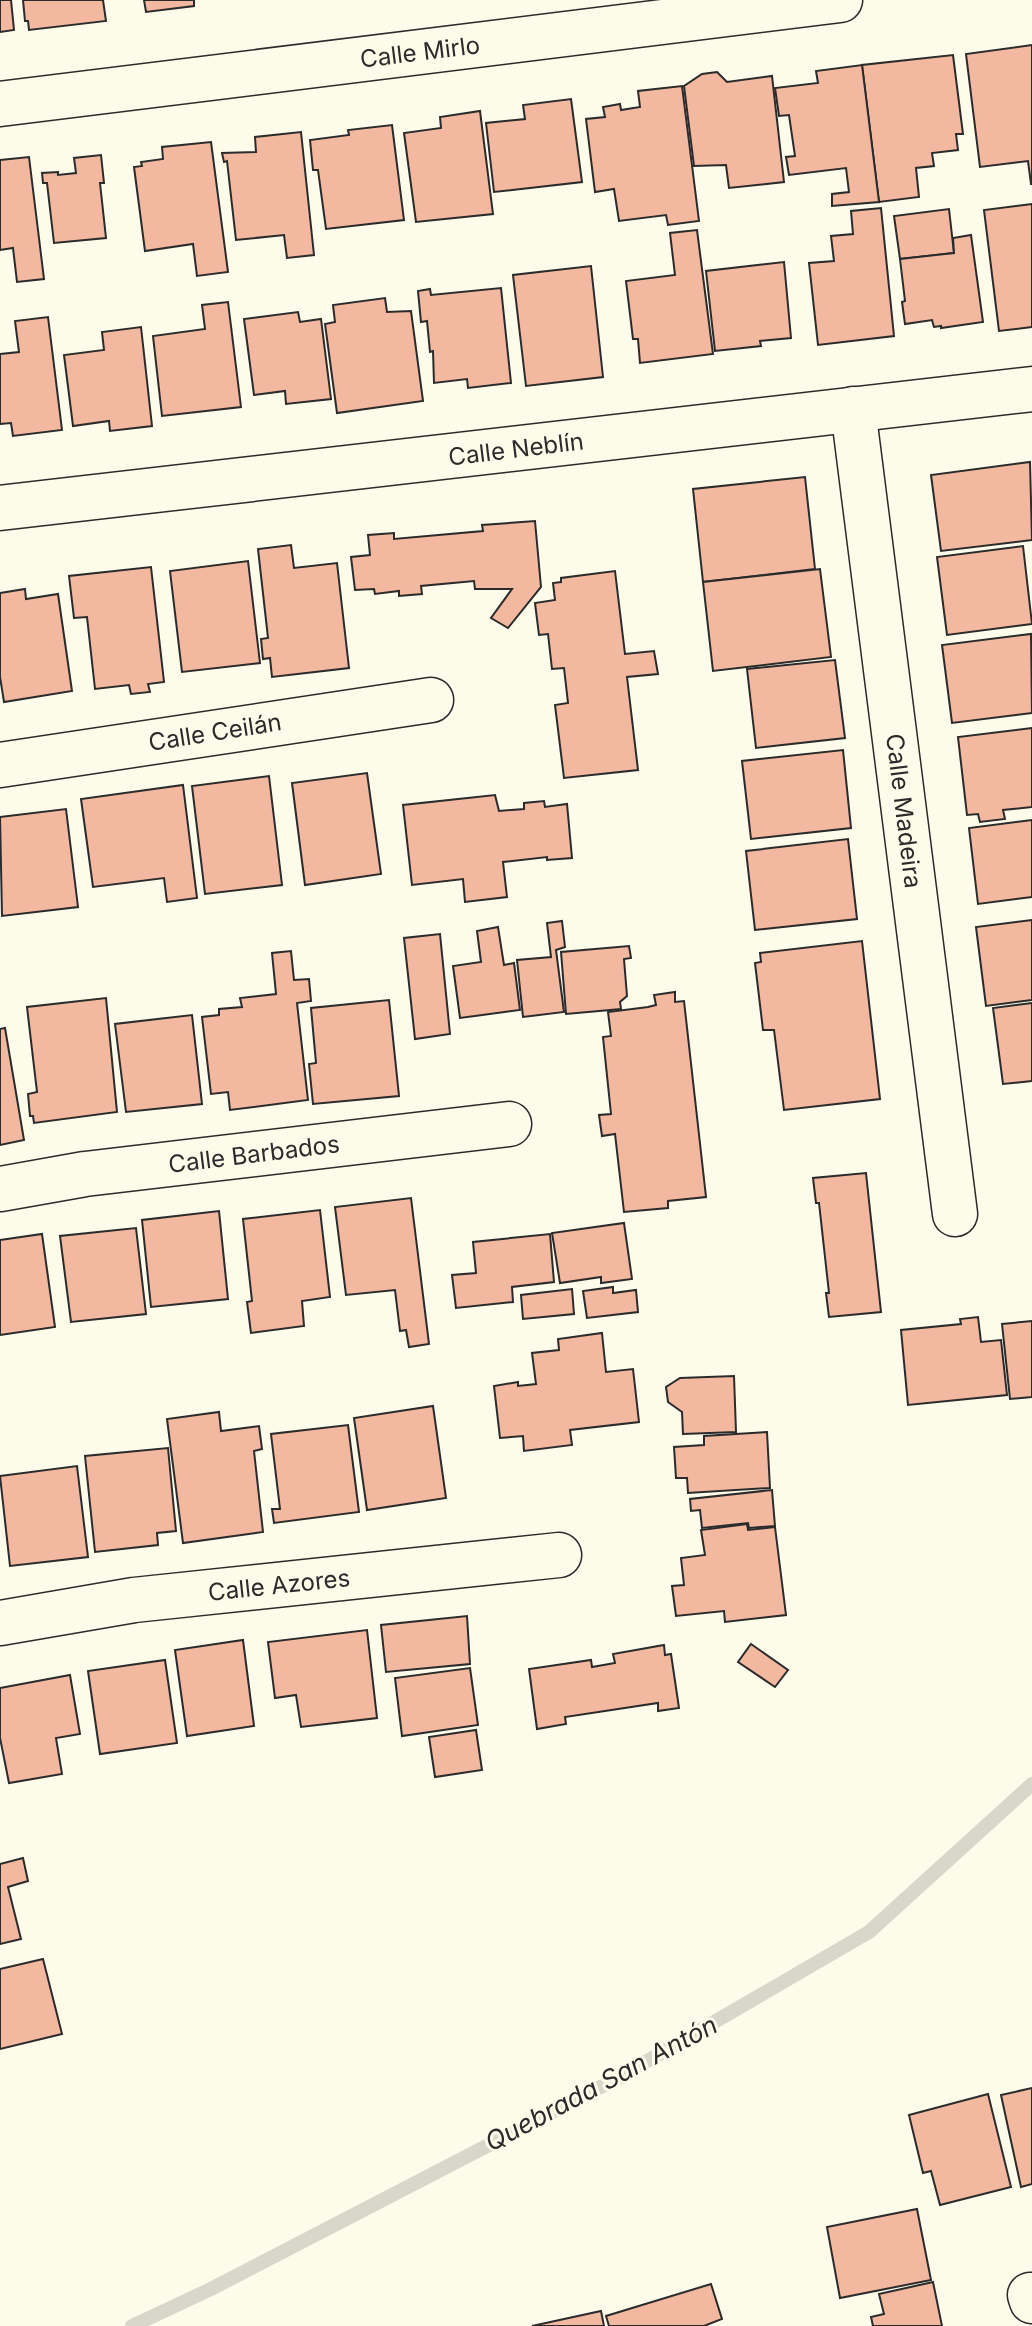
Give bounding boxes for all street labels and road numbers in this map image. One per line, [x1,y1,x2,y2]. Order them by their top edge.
street label: Calle Mirlo [358,30,482,74]
street label: Calle Neblín [447,426,585,472]
street label: Calle Ceilán [146,707,284,757]
street label: Calle Madeira [880,732,928,890]
street label: Calle Barbados [167,1129,341,1179]
street label: Calle Azores [207,1563,351,1607]

